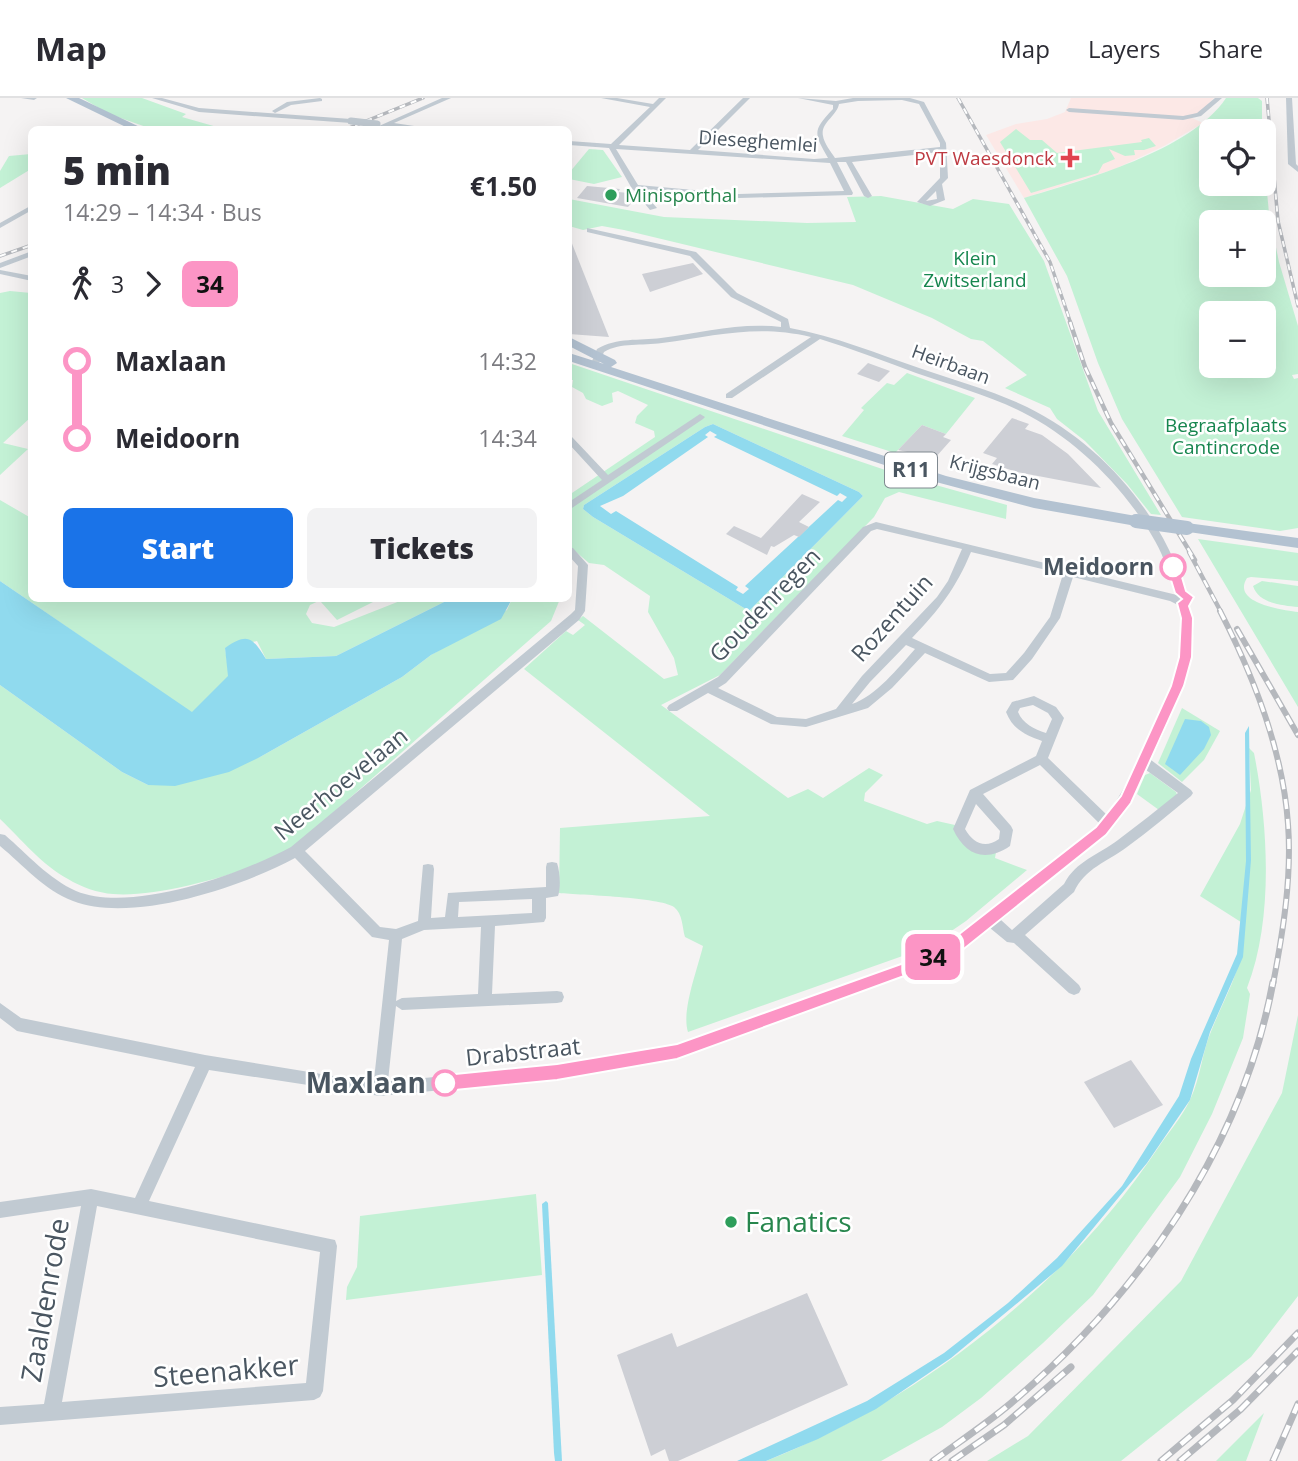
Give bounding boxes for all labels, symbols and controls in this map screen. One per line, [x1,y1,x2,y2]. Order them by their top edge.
text: Map [35,26,107,71]
text: Map [1000,32,1050,65]
text: Layers [1088,32,1161,65]
text: Share [1199,32,1263,65]
map controls [1199,119,1276,378]
button: locate [1199,119,1276,196]
street label: Dieseghemlei [698,124,818,158]
text: 5 min [63,144,171,196]
place label: PVT Waesdonck [914,145,1054,171]
marker: PVT Waesdonck [1060,148,1080,168]
text: €1.50 [470,168,537,204]
place label: Minisporthal [625,182,737,208]
marker: Minisporthal [603,187,619,203]
text: 14:29 – 14:34 · Bus [63,196,262,228]
button: + [1199,210,1276,287]
park label: Klein Zwitserland [923,245,1027,293]
icon: walk [63,265,101,303]
icon: forward [134,265,172,303]
text: 34 [196,267,224,300]
text: 3 [111,268,124,300]
button: − [1199,301,1276,378]
street label: Heirbaan [908,338,994,390]
text: Maxlaan [115,343,227,379]
text: 14:32 [478,345,537,377]
park label: Begraafplaats Cantincrode [1165,412,1287,460]
text: Meidoorn [115,420,240,456]
text: 14:34 [478,422,537,454]
street label: Krijgsbaan [947,448,1043,496]
road number: R11 [885,452,937,488]
button: Start [63,508,293,588]
button: Tickets [307,508,537,588]
street label: Goudenregen [702,540,827,669]
place label: Meidoorn [1043,550,1154,582]
marker: Meidoorn [1160,554,1186,580]
street label: Rozentuin [843,566,939,668]
street label: Neerhoevelaan [267,719,414,847]
line badge: 34 [902,934,964,980]
text: 34 [919,940,947,973]
street label: Drabstraat [464,1029,582,1073]
place label: Maxlaan [306,1063,426,1101]
marker: Maxlaan [432,1070,458,1096]
place label: Fanatics [745,1202,852,1240]
marker: Fanatics [723,1214,739,1230]
street label: Zaaldenrode [11,1215,77,1385]
street label: Steenakker [151,1345,301,1395]

